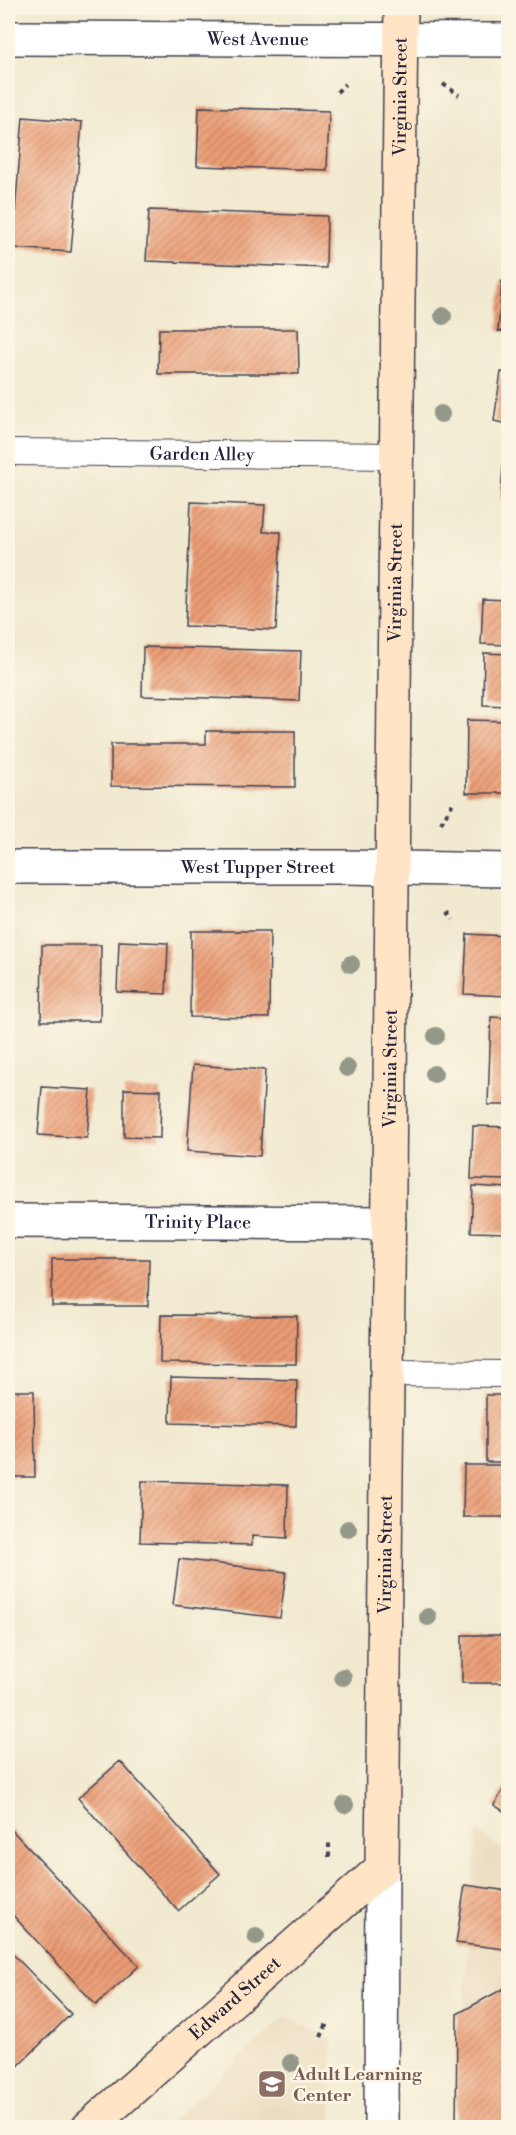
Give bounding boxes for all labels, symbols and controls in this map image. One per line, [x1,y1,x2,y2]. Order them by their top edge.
street label: West Avenue [206,27,309,51]
street label: Virginia Street [388,36,412,157]
street label: Garden Alley [150,442,255,466]
street label: Virginia Street [383,522,407,643]
street label: West Tupper Street [180,856,336,879]
street label: Virginia Street [378,1008,402,1129]
street label: Trinity Place [145,1210,251,1234]
street label: Virginia Street [373,1494,397,1615]
street label: Edward Street [184,1951,286,2045]
place label: Adult Learning Center [292,2063,423,2107]
school or university icon: Adult Learning Center [256,2068,288,2100]

